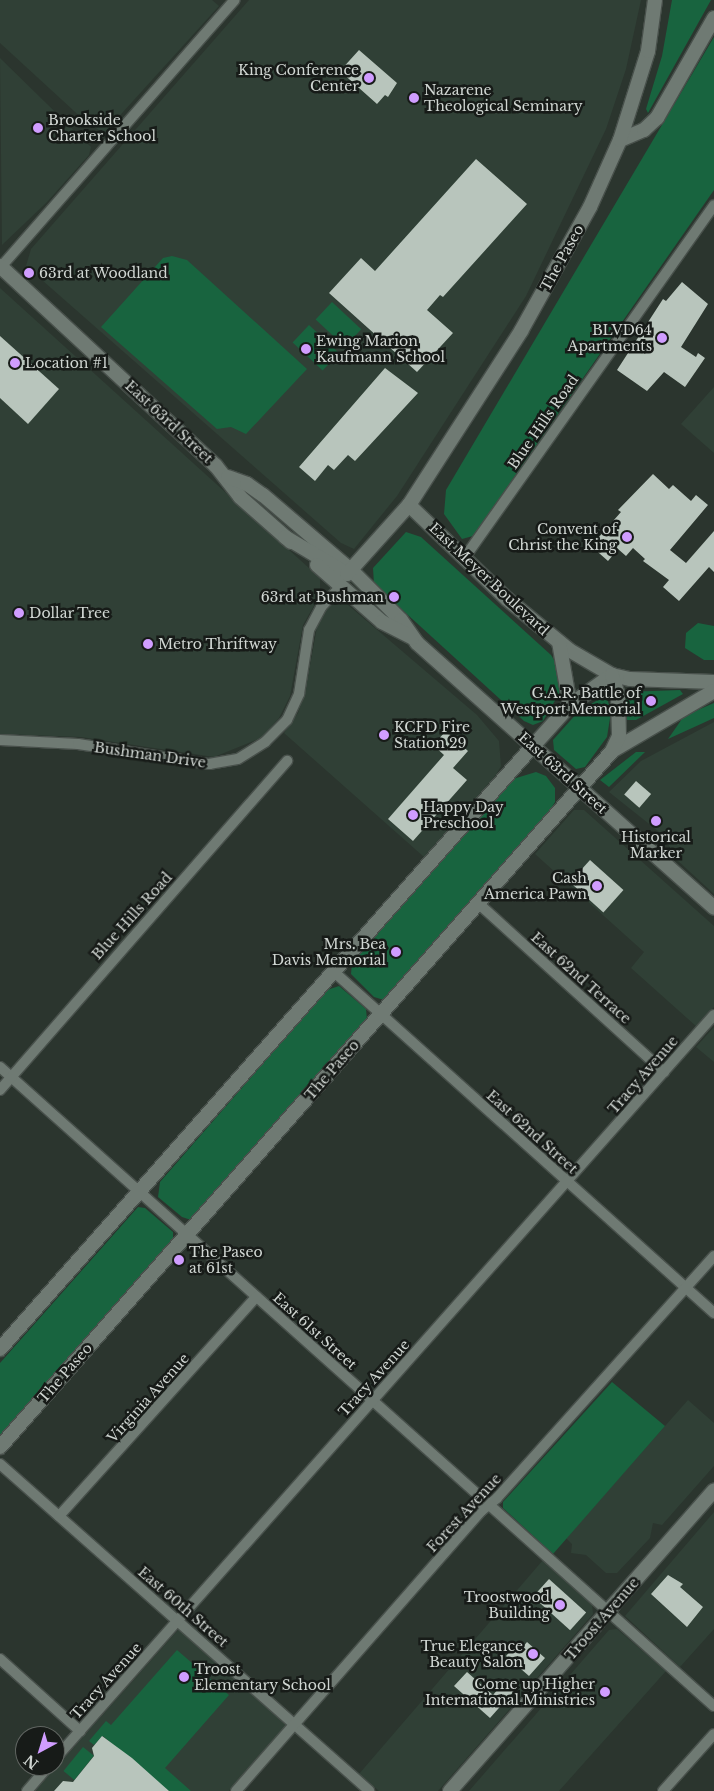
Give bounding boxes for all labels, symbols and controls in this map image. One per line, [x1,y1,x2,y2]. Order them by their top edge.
place label: King Conference Center [238,62,359,94]
marker: King Conference Center [363,72,375,84]
place label: Nazarene Theological Seminary [424,82,583,114]
marker: Nazarene Theological Seminary [408,92,420,104]
place label: Brookside Charter School [48,112,156,144]
marker: Brookside Charter School [32,122,44,134]
street label: The Paseo [537,222,587,294]
place label: 63rd at Woodland [39,265,168,281]
marker: 63rd at Woodland [23,267,35,279]
place label: BLVD64 Apartments [568,322,652,354]
marker: BLVD64 Apartments [656,332,668,344]
place label: Ewing Marion Kaufmann School [316,333,445,366]
marker: Ewing Marion Kaufmann School [300,343,312,355]
place label: Location #1 [25,355,108,371]
marker: Location #1 [9,357,21,369]
street label: Blue Hills Road [504,372,582,472]
street label: East 63rd Street [122,377,216,467]
street label: East Meyer Boulevard [426,519,552,639]
place label: Convent of Christ the King [508,521,617,554]
marker: Convent of Christ the King [621,531,633,543]
place label: 63rd at Bushman [261,589,384,605]
marker: 63rd at Bushman [388,591,400,603]
place label: Dollar Tree [29,605,111,621]
marker: Dollar Tree [13,607,25,619]
place label: Metro Thriftway [158,636,278,652]
marker: Metro Thriftway [142,638,154,650]
place label: G.A.R. Battle of Westport Memorial [500,685,641,718]
marker: G.A.R. Battle of Westport Memorial [645,695,657,707]
place label: KCFD Fire Station 29 [394,719,470,752]
marker: KCFD Fire Station 29 [378,729,390,741]
street label: East 63rd Street [515,729,611,817]
street label: Bushman Drive [93,739,207,771]
place label: Happy Day Preschool [423,799,504,832]
marker: Happy Day Preschool [407,809,419,821]
marker: Historical Marker [650,815,662,827]
place label: Historical Marker [621,829,691,862]
street label: Blue Hills Road [89,869,175,963]
place label: Cash America Pawn [484,870,587,902]
marker: Cash America Pawn [591,880,603,892]
street label: East 62nd Terrace [528,929,634,1027]
place label: Mrs. Bea Davis Memorial [272,936,386,969]
marker: Mrs. Bea Davis Memorial [390,946,402,958]
street label: Tracy Avenue [604,1032,682,1118]
street label: The Paseo [301,1037,363,1103]
street label: East 62nd Street [483,1087,581,1177]
place label: The Paseo at 61st [189,1244,263,1276]
marker: The Paseo at 61st [173,1254,185,1266]
street label: East 61st Street [270,1289,360,1373]
street label: Tracy Avenue [335,1336,413,1420]
street label: The Paseo [34,1340,96,1406]
street label: Virginia Avenue [103,1350,193,1446]
street label: Forest Avenue [423,1470,505,1556]
street label: East 60th Street [135,1563,231,1651]
street label: Troost Avenue [562,1574,642,1664]
place label: Troostwood Building [464,1589,550,1621]
marker: Troostwood Building [554,1599,566,1611]
place label: True Elegance Beauty Salon [421,1638,523,1670]
street label: Tracy Avenue [67,1639,145,1723]
marker: True Elegance Beauty Salon [527,1648,539,1660]
place label: Troost Elementary School [194,1661,331,1694]
marker: Troost Elementary School [178,1671,190,1683]
place label: Come up Higher International Ministries [425,1676,595,1708]
marker: Come up Higher International Ministries [599,1686,611,1698]
north arrow [15,1726,65,1776]
text: N [20,1751,42,1773]

